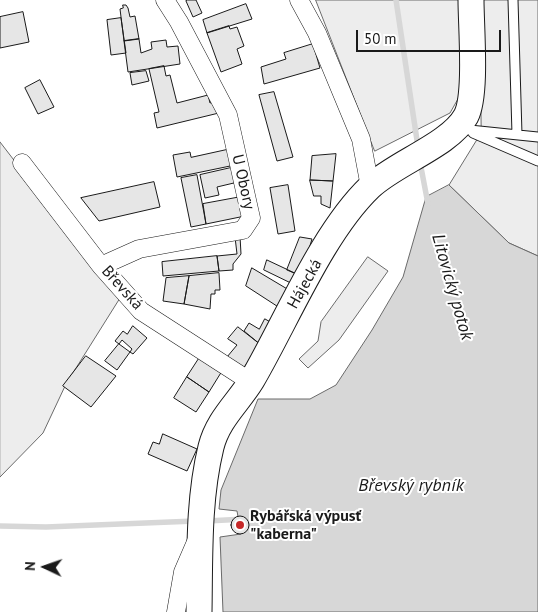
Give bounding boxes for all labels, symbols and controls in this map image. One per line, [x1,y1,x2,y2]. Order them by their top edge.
scale bar [358,20,503,52]
text: 50 m [364,29,397,48]
street label: U Obory [227,153,259,211]
water label: Litovický potok [427,231,477,343]
street label: Hájecká [284,256,326,312]
street label: Břevská [97,262,147,314]
water label: Břevský rybník [358,475,464,497]
place label: Rybářská výpusť "kaberna" [250,506,361,544]
marker: Rybářská výpusť "kaberna" [234,519,246,531]
north arrow [20,542,70,592]
text: N [21,561,39,571]

